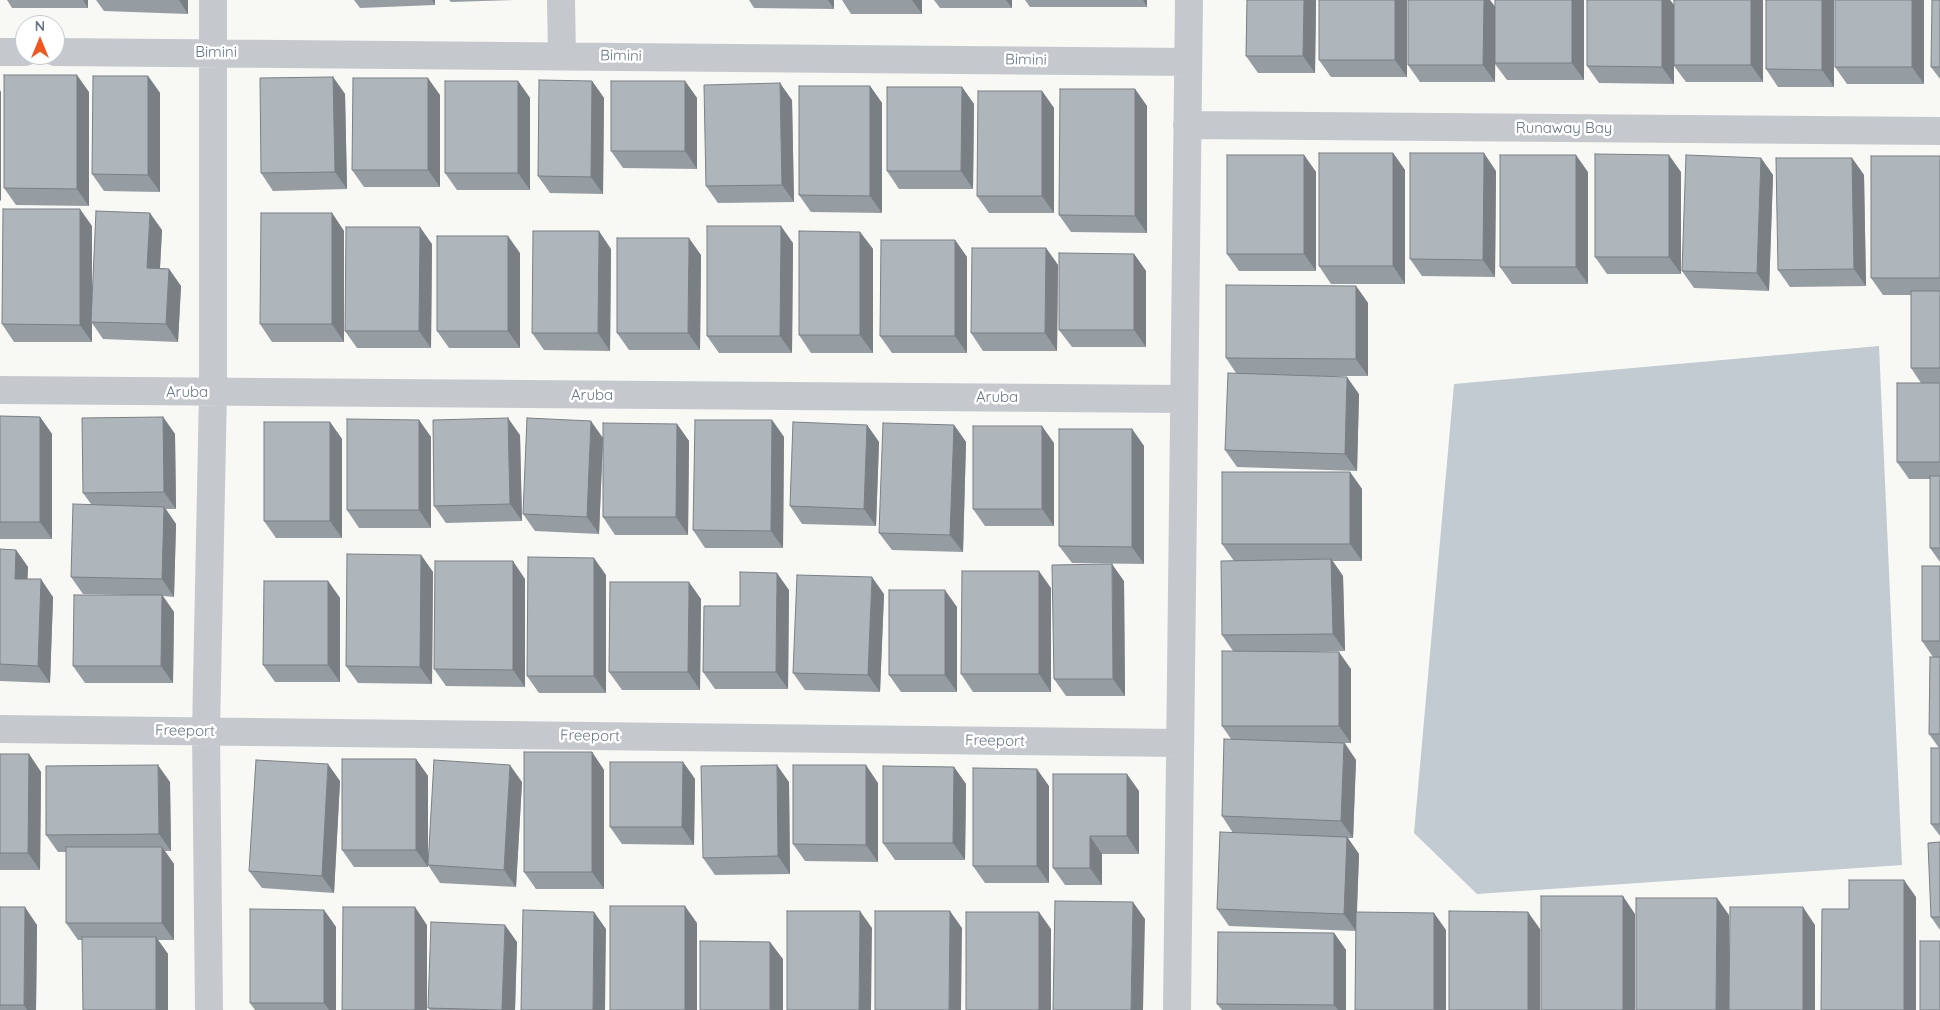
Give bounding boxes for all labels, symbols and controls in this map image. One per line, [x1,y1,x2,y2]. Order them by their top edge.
north arrow [15,15,65,65]
text: N [35,17,45,35]
street label: Bimini [195,43,237,61]
street label: Bimini [600,47,642,65]
street label: Bimini [1005,51,1047,69]
street label: Runaway Bay [1516,119,1612,137]
street label: Aruba [166,383,208,401]
street label: Aruba [571,386,613,404]
street label: Aruba [976,388,1018,406]
street label: Freeport [155,721,215,741]
street label: Freeport [560,726,620,746]
street label: Freeport [965,731,1025,751]

